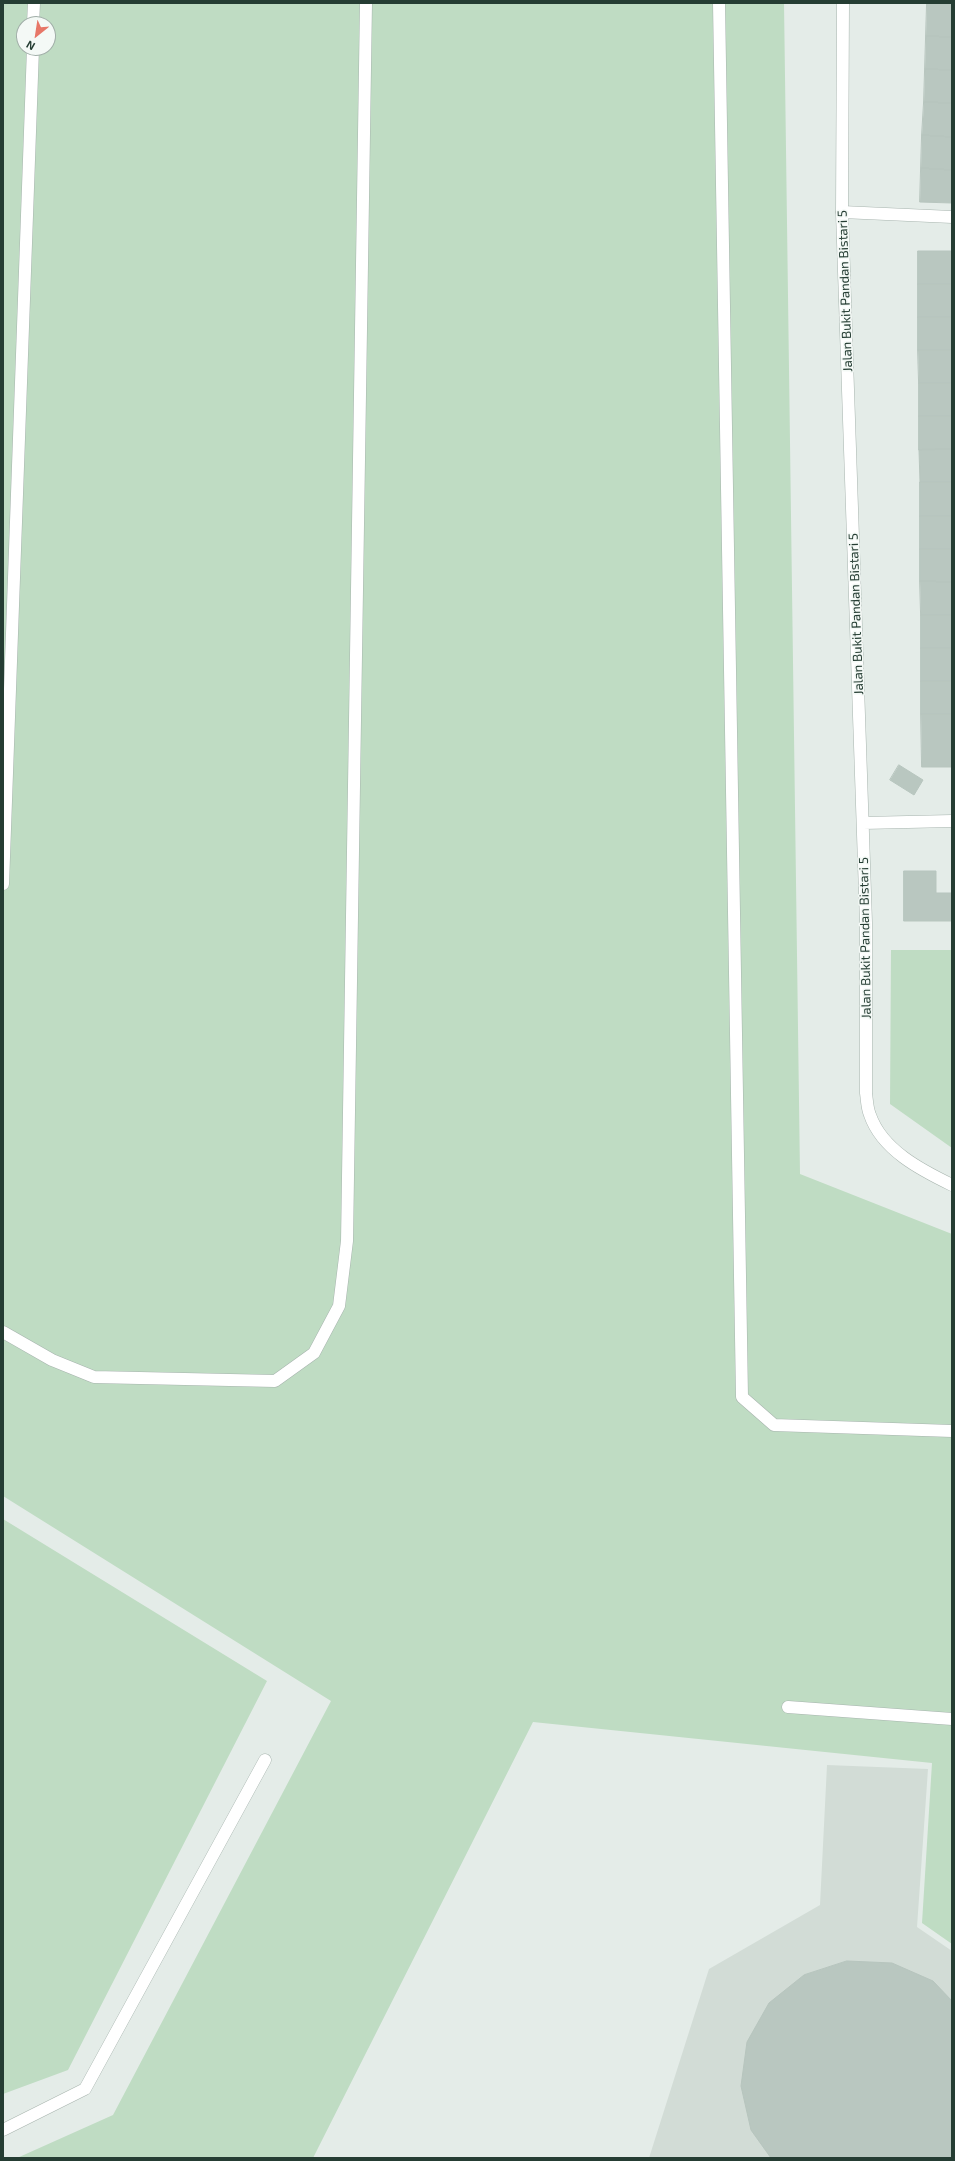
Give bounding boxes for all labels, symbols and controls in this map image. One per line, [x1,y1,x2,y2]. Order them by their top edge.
north arrow [16,16,56,56]
text: N [24,38,37,54]
street label: Jalan Bukit Pandan Bistari 5 [834,210,856,372]
street label: Jalan Bukit Pandan Bistari 5 [845,533,867,695]
street label: Jalan Bukit Pandan Bistari 5 [856,857,874,1019]

